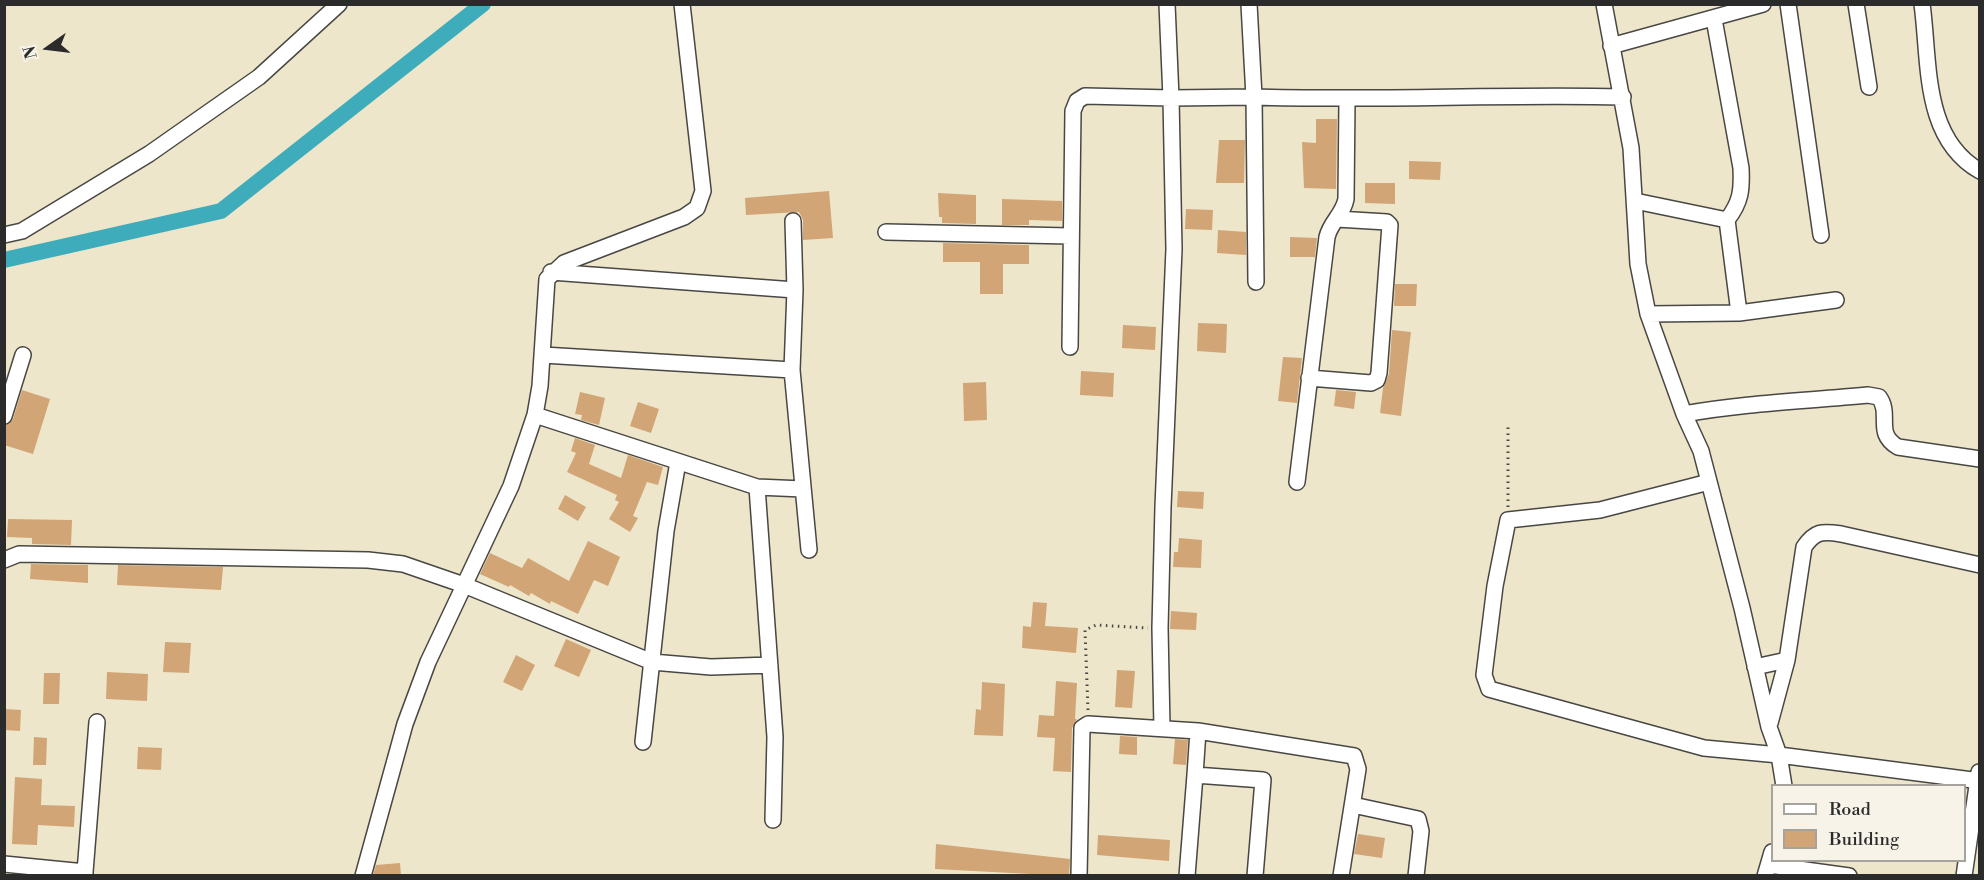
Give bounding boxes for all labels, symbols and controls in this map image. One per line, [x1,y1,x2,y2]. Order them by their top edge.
north arrow [18,18,78,78]
text: N [19,44,42,61]
legend [1771,784,1966,862]
text: Road [1829,798,1871,821]
text: Building [1829,828,1899,851]

